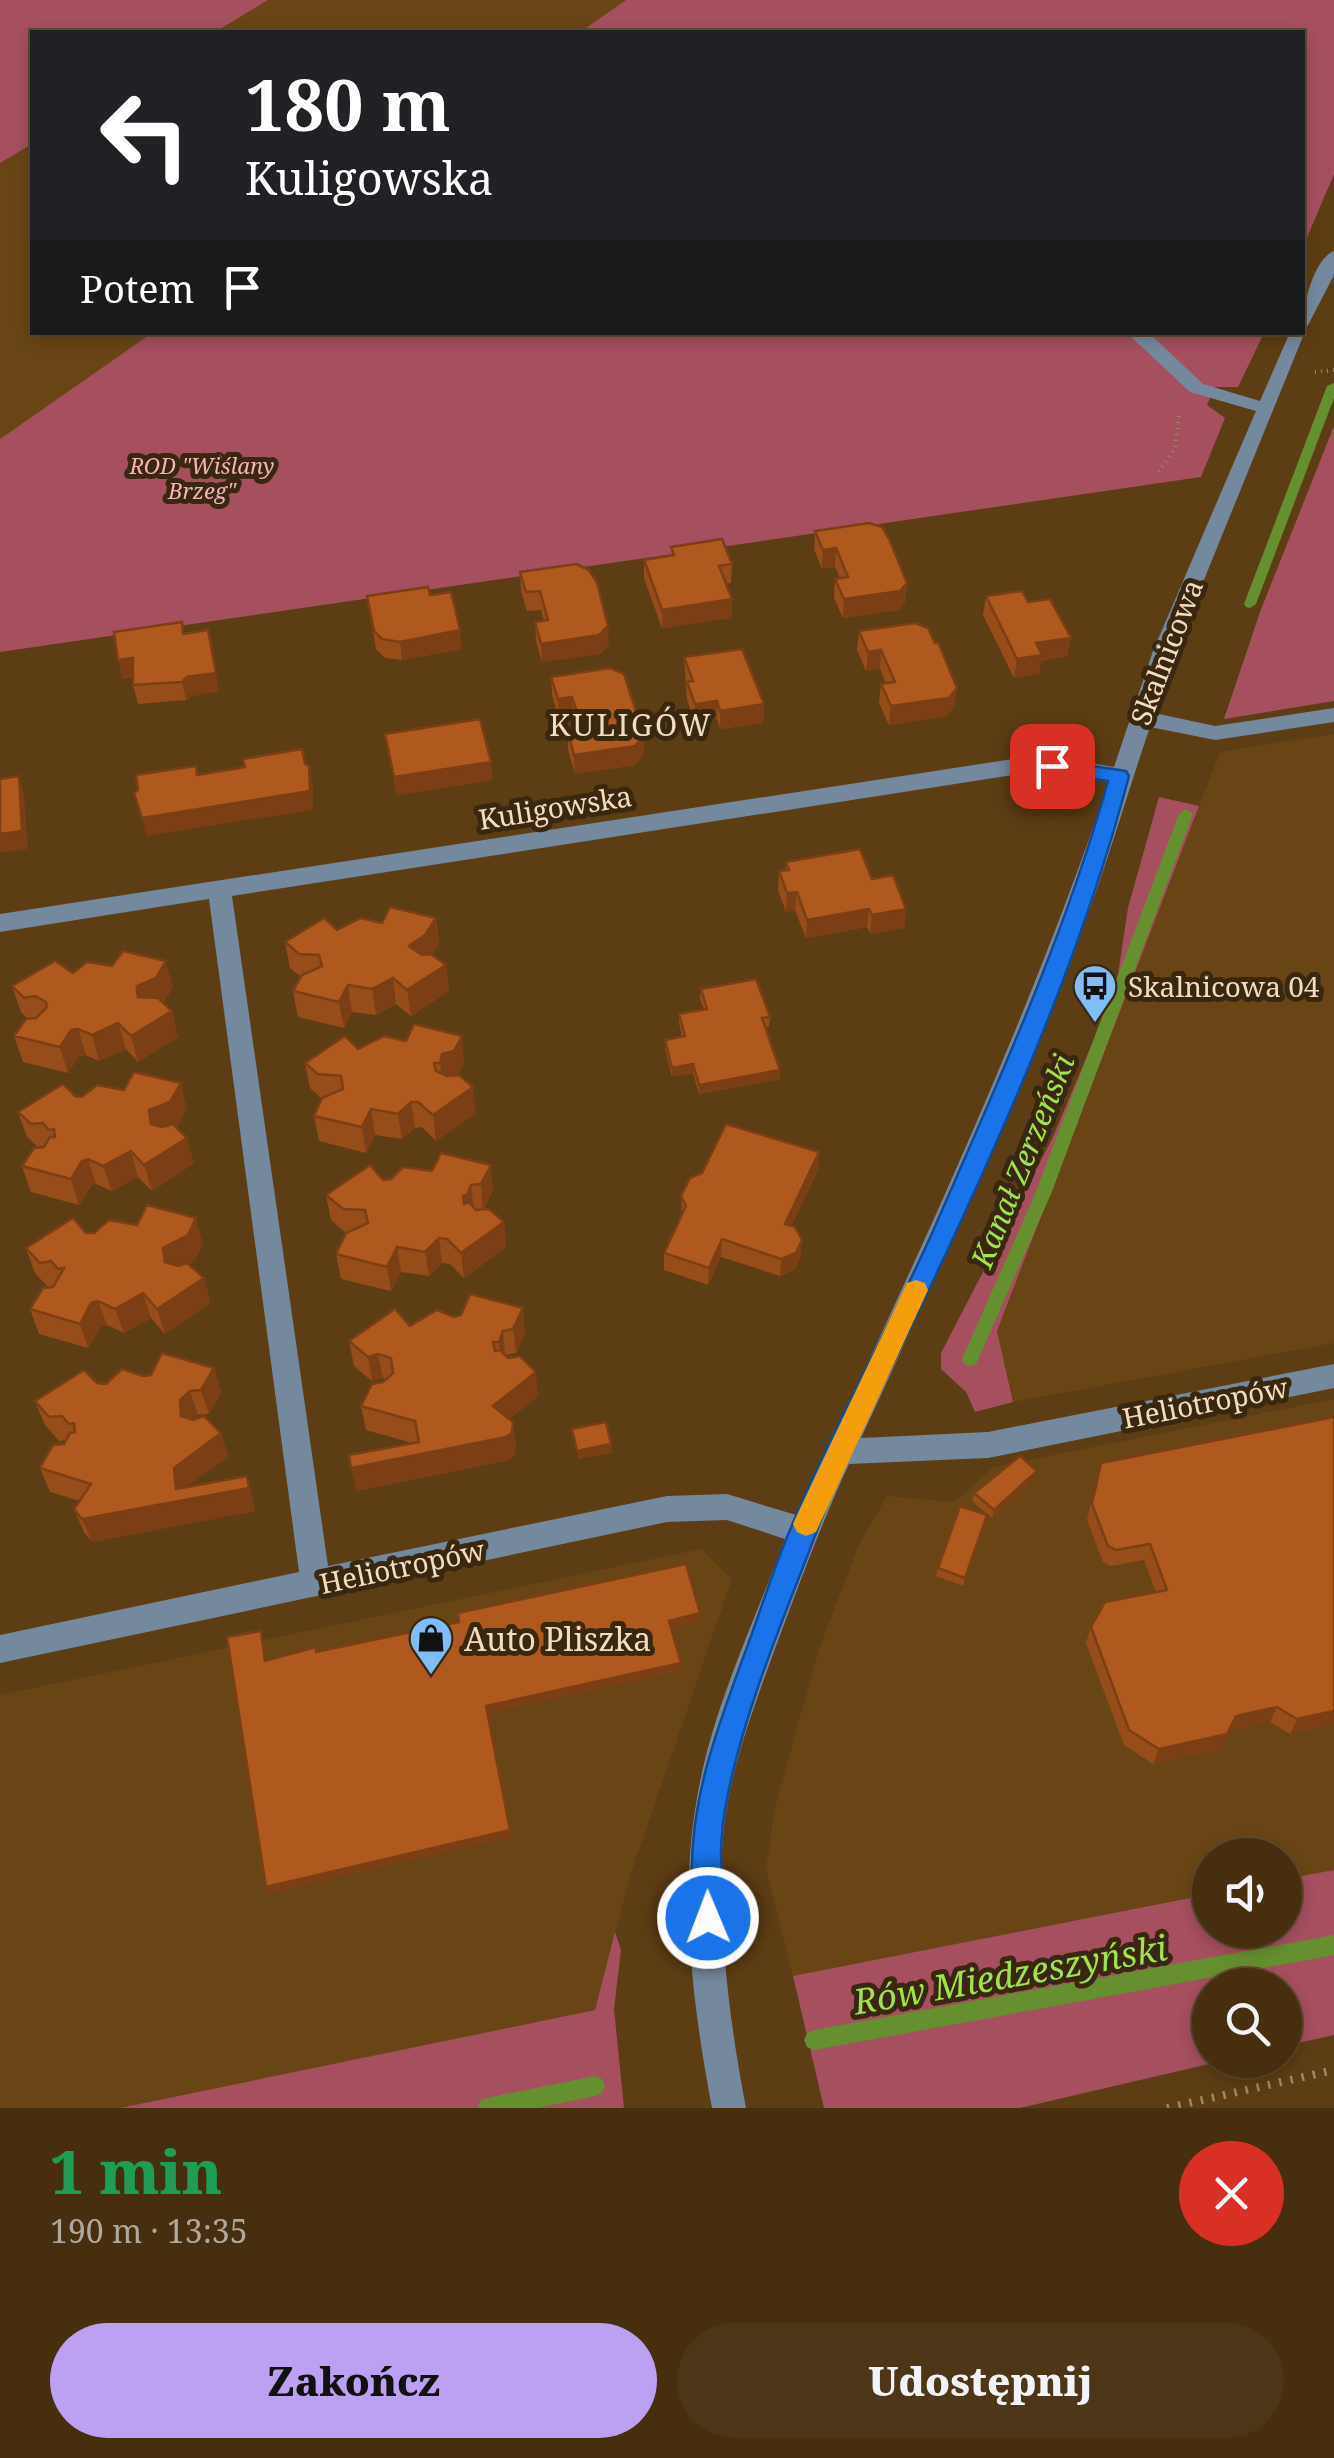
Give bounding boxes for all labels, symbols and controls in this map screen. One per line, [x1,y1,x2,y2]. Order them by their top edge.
text: 180 m [245,56,451,152]
icon: left [80,70,210,200]
text: Kuligowska [245,147,493,208]
icon: arrive [215,260,270,315]
text: Potem [80,262,195,314]
park label: ROD "Wiślany Brzeg" [129,450,274,505]
street label: Skalnicowa [1121,574,1211,730]
district label: KULIGÓW [549,704,713,745]
pin [1010,724,1095,809]
icon: arrive [1025,739,1080,794]
street label: Kuligowska [476,776,634,838]
bus stop icon: Skalnicowa 04 [1072,963,1118,1024]
place label: Skalnicowa 04 [1128,967,1320,1005]
water label: Kanał Zerzeński [960,1048,1083,1275]
street label: Heliotropów [1119,1367,1292,1437]
street label: Heliotropów [316,1530,489,1602]
shop icon: Auto Pliszka [408,1615,454,1676]
place label: Auto Pliszka [464,1617,651,1660]
map controls [1192,1838,1302,2078]
button: sound [1192,1838,1302,1948]
position arrow [656,1866,760,1970]
water label: Rów Miedzeszyński [849,1923,1171,2025]
button: search [1192,1968,1302,2078]
text: 1 min [50,2130,222,2212]
button: close [1179,2141,1284,2246]
text: 190 m · 13:35 [50,2209,248,2252]
button: Zakończ [50,2323,657,2438]
button: Udostępnij [677,2323,1284,2438]

